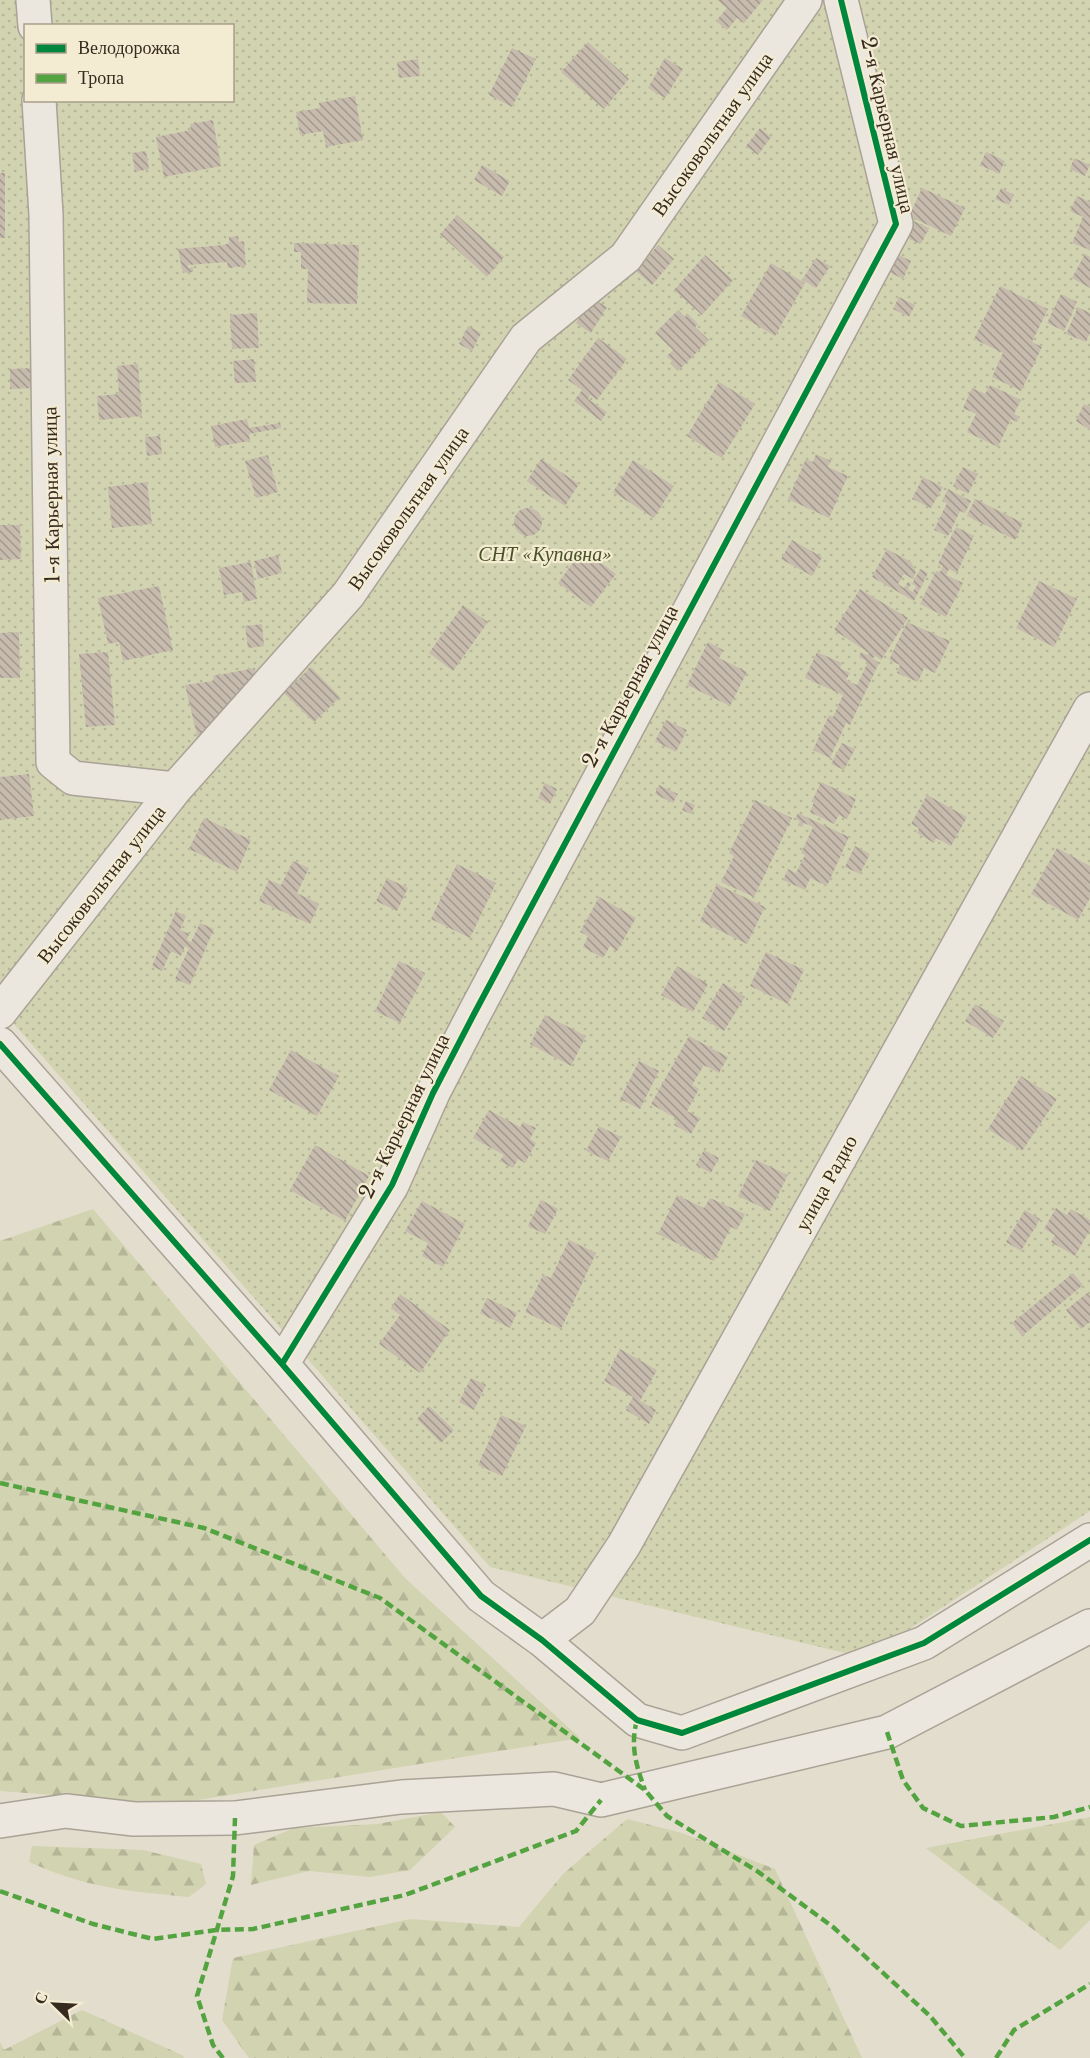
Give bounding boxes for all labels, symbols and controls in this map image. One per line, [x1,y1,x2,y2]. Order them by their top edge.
legend [24,24,234,102]
street label: 2-я Карьерная улица [856,34,920,216]
text: Велодорожка [78,37,180,59]
street label: Высоковольтная улица [646,47,778,221]
text: Тропа [78,67,124,89]
street label: 1-я Карьерная улица [37,406,65,584]
street label: Высоковольтная улица [342,421,474,595]
park label: СНТ «Купавна» [478,542,612,566]
street label: 2-я Карьерная улица [577,601,683,771]
street label: Высоковольтная улица [32,800,170,968]
street label: 2-я Карьерная улица [354,1030,454,1202]
street label: улица Радио [790,1131,862,1235]
north arrow [24,1974,84,2034]
text: С [29,1989,52,2007]

